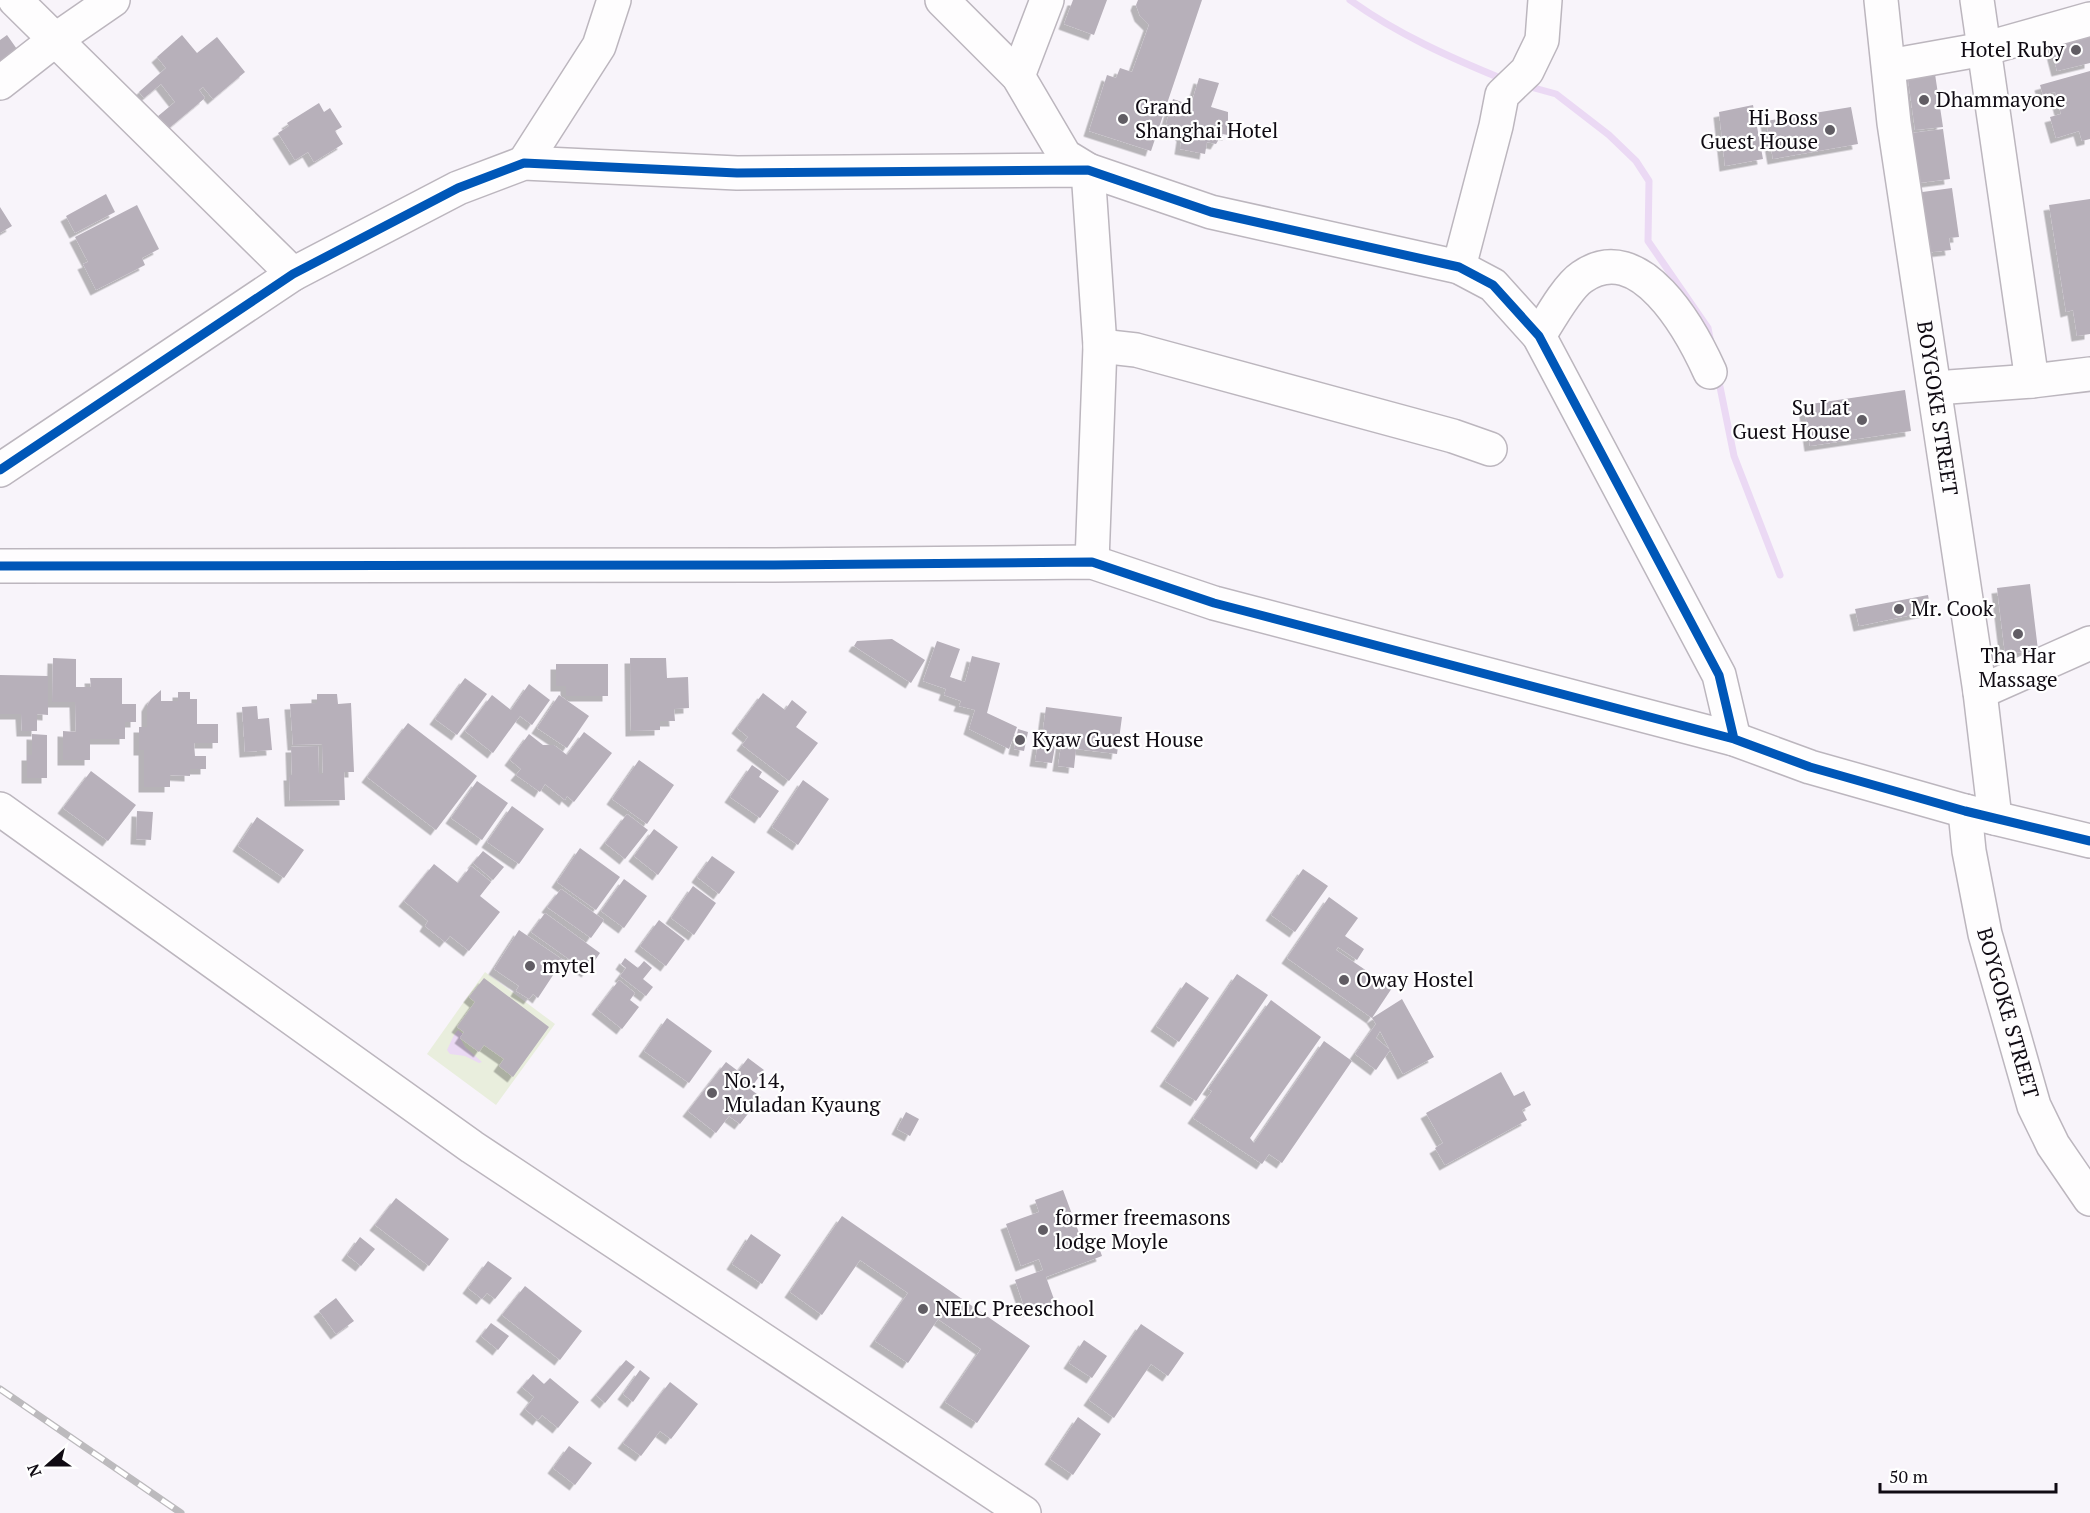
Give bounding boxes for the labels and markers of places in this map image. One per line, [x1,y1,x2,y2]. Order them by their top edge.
place label: Hotel Ruby [1960,35,2064,63]
marker: Hotel Ruby [2069,43,2083,57]
place label: Dhammayone [1936,85,2066,113]
place label: Grand Shanghai Hotel [1135,92,1278,144]
marker: Dhammayone [1917,93,1931,107]
place label: Hi Boss Guest House [1700,103,1818,155]
marker: Grand Shanghai Hotel [1116,112,1130,126]
marker: Hi Boss Guest House [1823,123,1837,137]
place label: Su Lat Guest House [1732,393,1850,445]
marker: Su Lat Guest House [1855,413,1869,427]
place label: Mr. Cook [1911,594,1994,622]
marker: Mr. Cook [1892,602,1906,616]
marker: Tha Har Massage [2011,627,2025,641]
place label: Tha Har Massage [1978,641,2058,693]
place label: Kyaw Guest House [1032,725,1204,753]
marker: Kyaw Guest House [1013,733,1027,747]
place label: mytel [542,951,595,979]
marker: mytel [523,959,537,973]
place label: Oway Hostel [1356,965,1474,993]
marker: Oway Hostel [1337,973,1351,987]
place label: No.14, Muladan Kyaung [724,1066,881,1118]
marker: No.14, Muladan Kyaung [705,1086,719,1100]
place label: former freemasons lodge Moyle [1055,1203,1231,1255]
marker: former freemasons lodge Moyle [1036,1223,1050,1237]
place label: NELC Preeschool [935,1294,1095,1322]
marker: NELC Preeschool [916,1302,930,1316]

